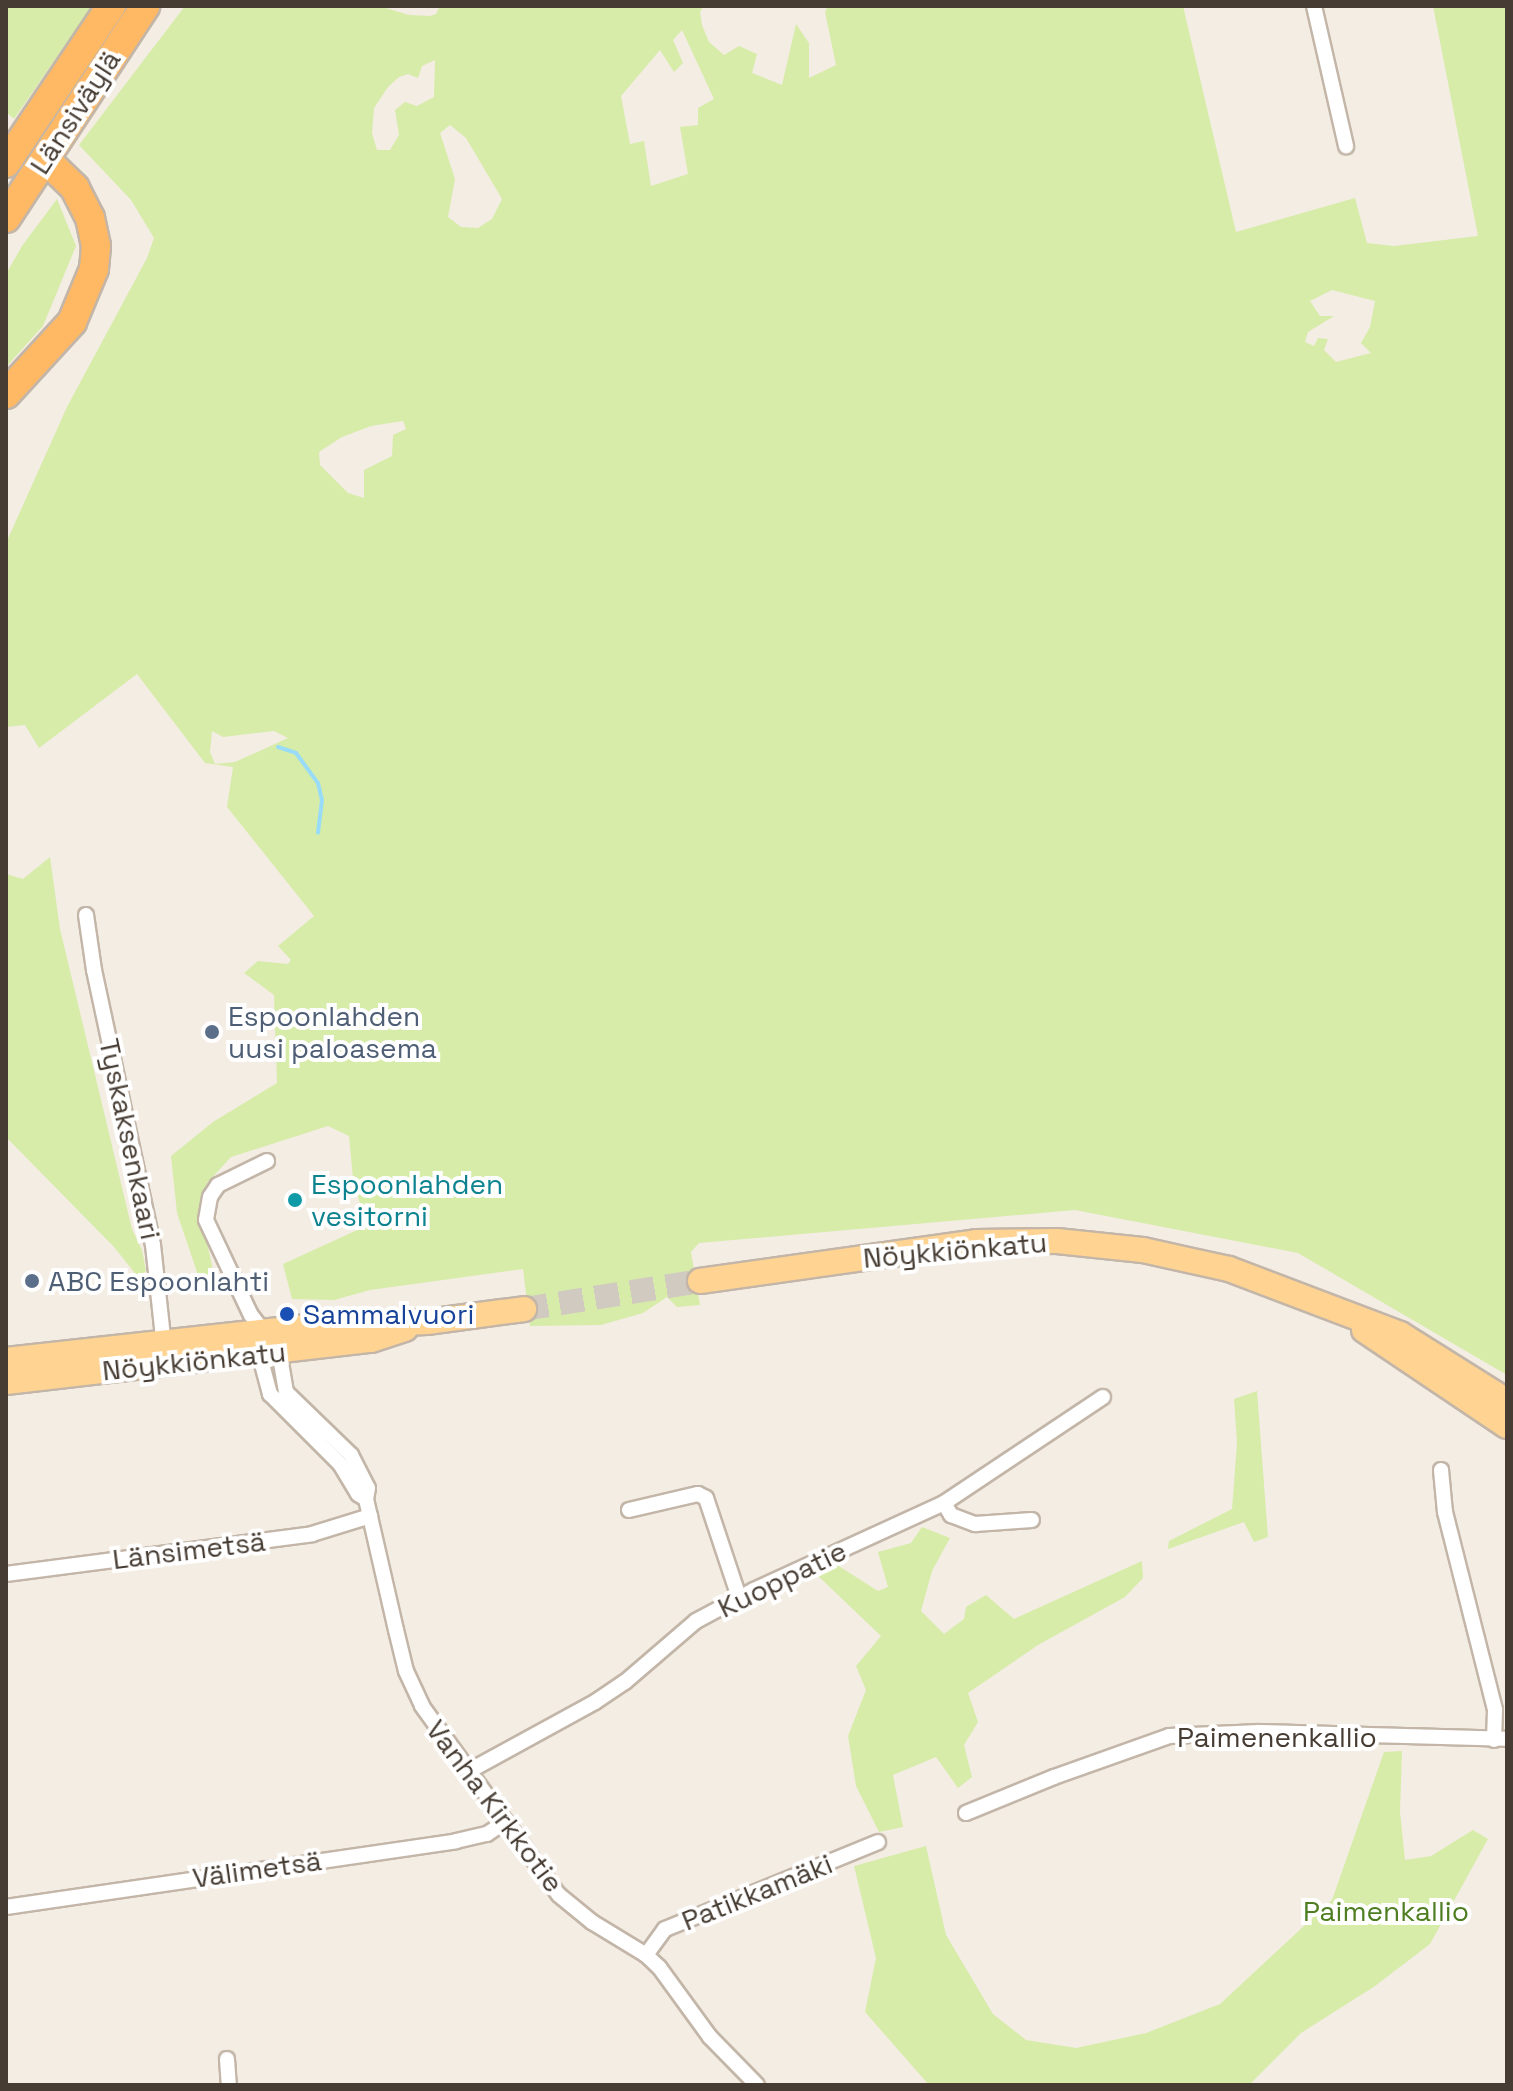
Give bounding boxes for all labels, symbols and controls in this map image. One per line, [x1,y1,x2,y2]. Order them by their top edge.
street label: Länsiväylä [23,44,127,180]
place label: Espoonlahden uusi paloasema [228,999,437,1065]
marker: Espoonlahden uusi paloasema [203,1023,221,1041]
street label: Tyskaksenkaari [92,1035,168,1243]
place label: Espoonlahden vesitorni [311,1167,503,1233]
marker: Espoonlahden vesitorni [286,1191,304,1209]
street label: Nöykkiönkatu [862,1225,1048,1275]
place label: ABC Espoonlahti [48,1264,269,1298]
marker: ABC Espoonlahti [23,1272,41,1290]
place label: Sammalvuori [303,1297,474,1331]
marker: Sammalvuori [278,1305,296,1323]
street label: Nöykkiönkatu [101,1335,287,1387]
street label: Länsimetsä [111,1524,267,1576]
street label: Kuoppatie [712,1533,852,1625]
street label: Vanha Kirkkotie [419,1713,571,1899]
street label: Paimenenkallio [1177,1720,1377,1754]
street label: Välimetsä [190,1843,324,1895]
street label: Patikkamäki [677,1847,837,1937]
park label: Paimenkallio [1303,1894,1469,1928]

